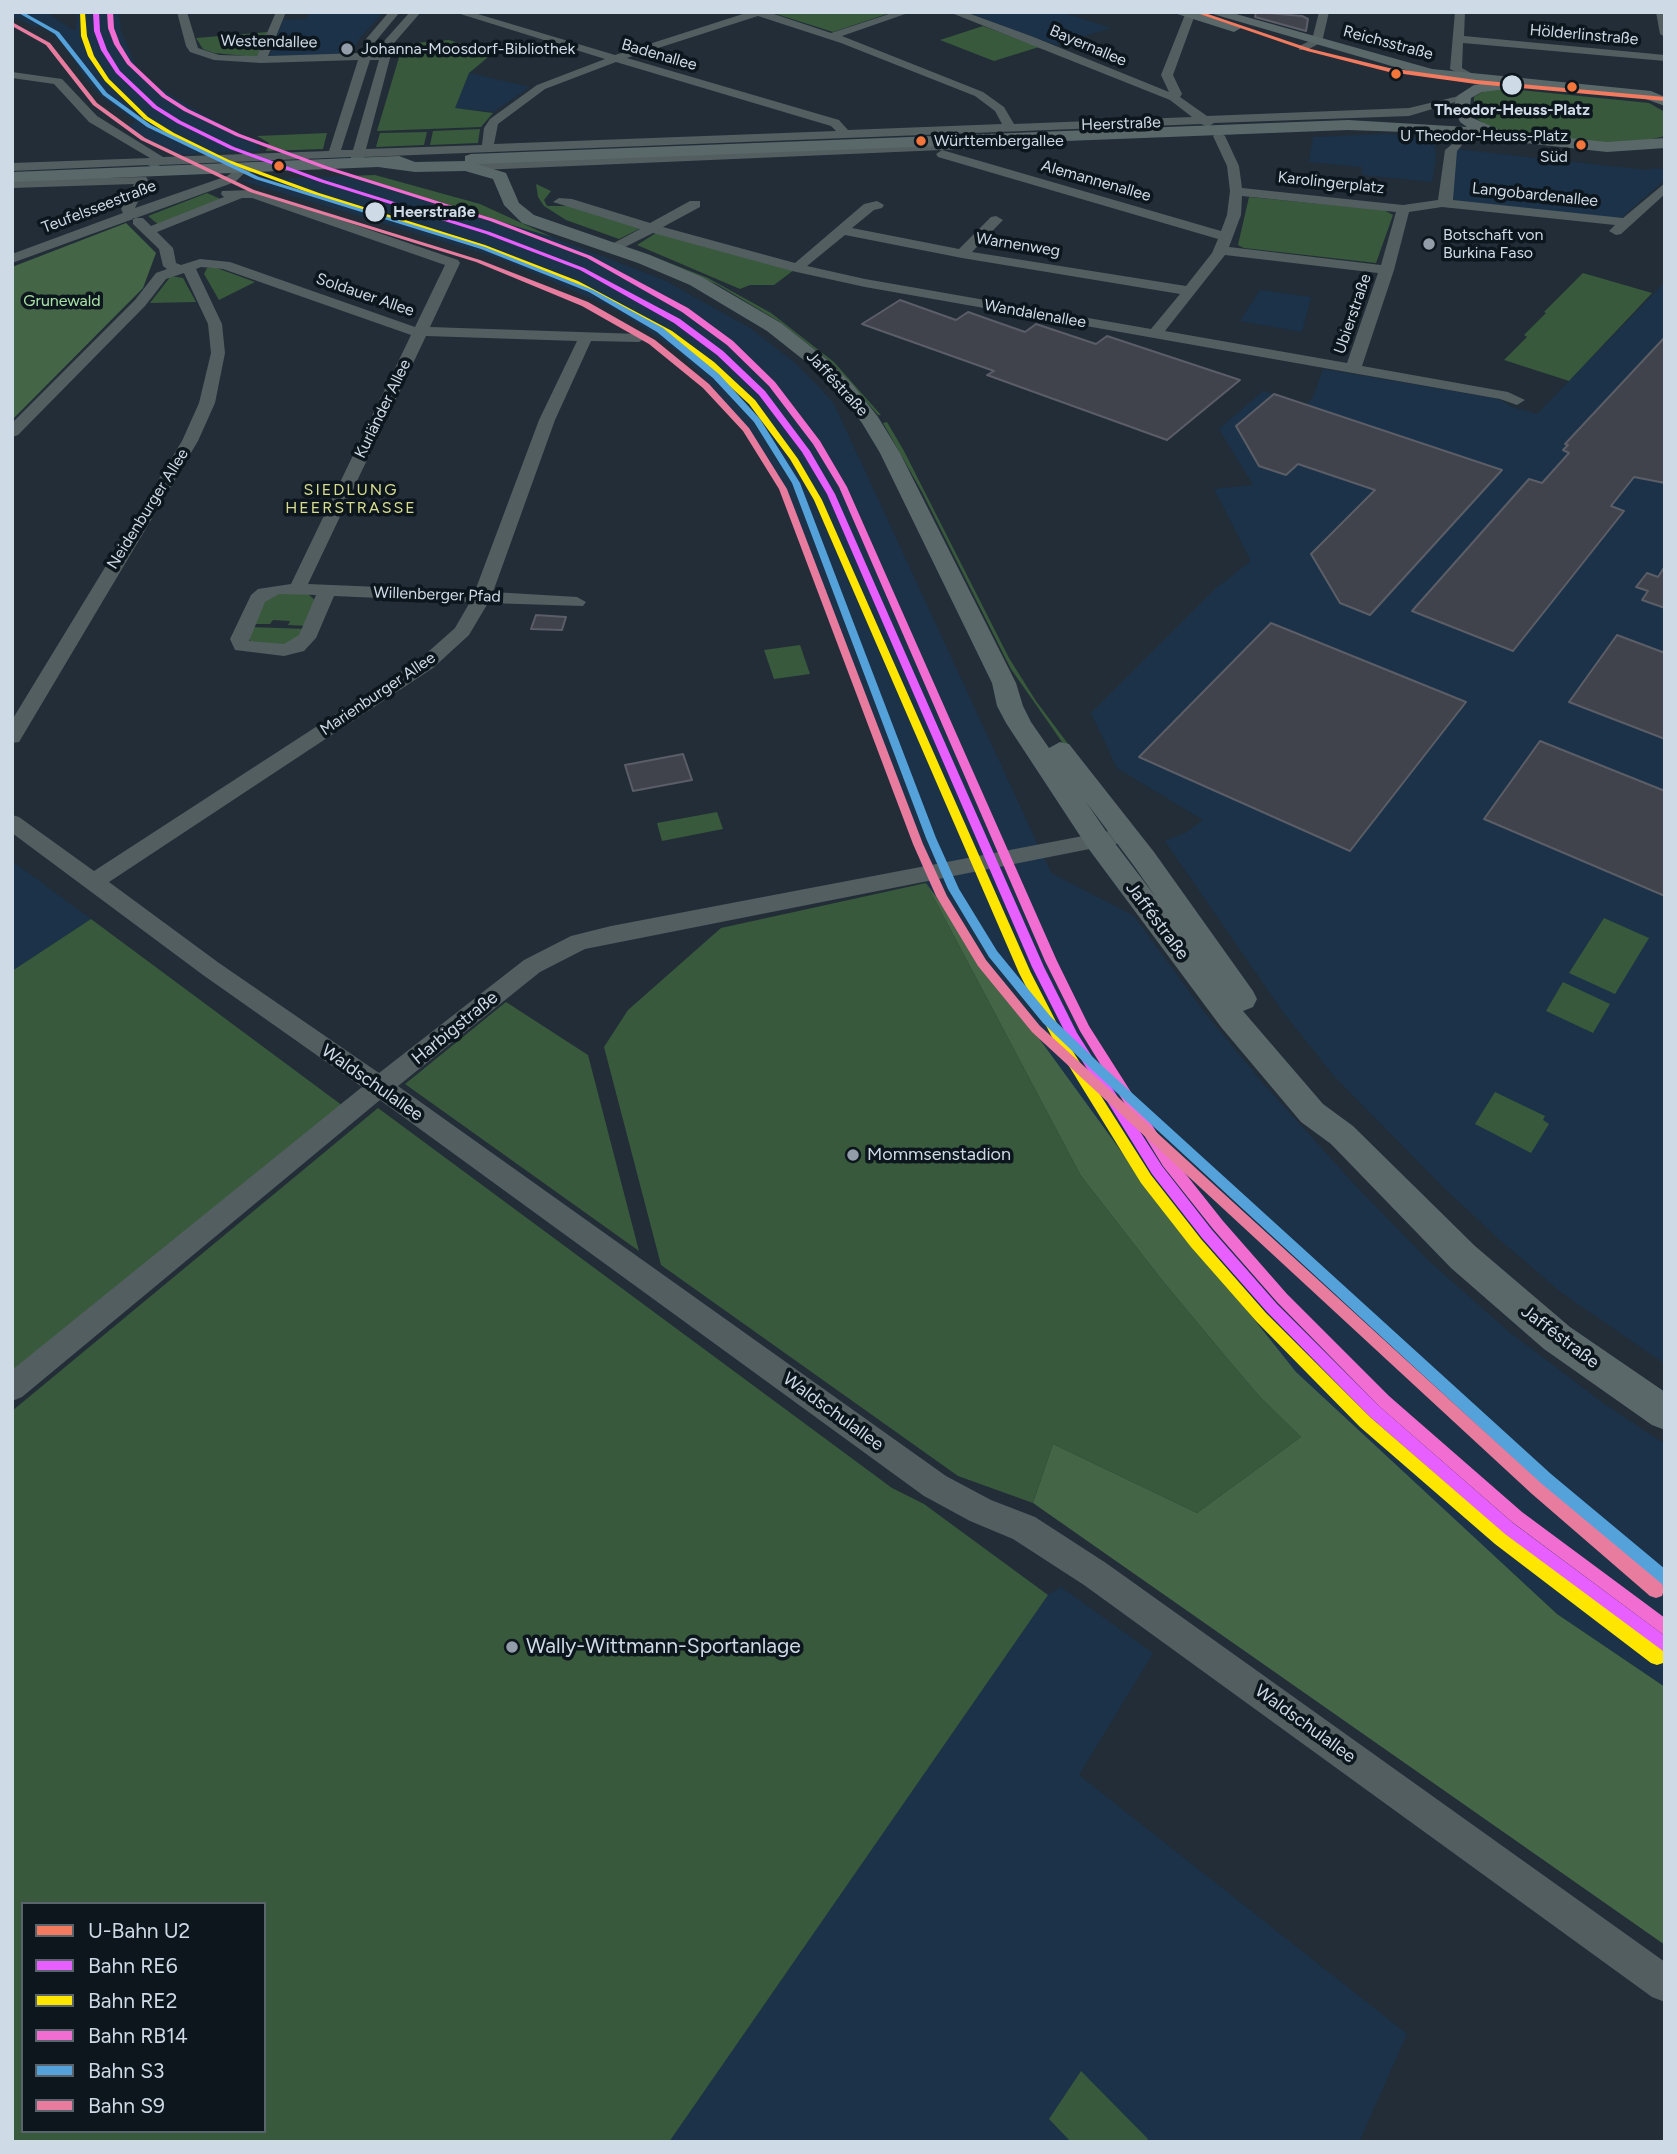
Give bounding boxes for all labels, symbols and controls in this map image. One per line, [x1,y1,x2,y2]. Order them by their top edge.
street label: Bayernallee [1047,21,1129,71]
street label: Hölderlinstraße [1529,21,1639,49]
street label: Reichsstraße [1341,22,1435,64]
street label: Westendallee [221,32,317,52]
street label: Badenallee [619,35,699,75]
place label: Johanna-Moosdorf-Bibliothek [361,39,575,59]
marker: Johanna-Moosdorf-Bibliothek [339,41,355,57]
unlabelled marker [1389,67,1403,81]
marker: Theodor-Heuss-Platz [1500,73,1524,97]
unlabelled marker [1565,80,1579,94]
place label: Theodor-Heuss-Platz [1434,100,1590,120]
street label: Heerstraße [1081,113,1161,135]
place label: U Theodor-Heuss-Platz Süd [1400,126,1568,164]
place label: Württembergallee [934,131,1064,151]
marker: Württembergallee [914,134,928,148]
marker: U Theodor-Heuss-Platz Süd [1574,138,1588,152]
street label: Alemannenallee [1039,156,1153,206]
unlabelled marker [272,159,286,173]
street label: Karolingerplatz [1277,168,1385,198]
street label: Teufelsseestraße [39,176,159,238]
street label: Langobardenallee [1471,179,1599,211]
marker: Heerstraße [363,200,387,224]
place label: Heerstraße [393,202,476,222]
place label: Botschaft von Burkina Faso [1443,225,1544,263]
street label: Warnenweg [974,229,1062,261]
marker: Botschaft von Burkina Faso [1421,236,1437,252]
street label: Soldauer Allee [313,269,417,321]
street label: Ubierstraße [1330,271,1376,357]
park label: Grunewald [23,291,101,311]
street label: Wandalenallee [983,296,1087,332]
street label: Jafféstraße [802,348,872,420]
street label: Kurländer Allee [351,356,415,462]
street label: Neidenburger Allee [103,445,193,573]
district label: SIEDLUNG HEERSTRASSE [287,480,415,518]
street label: Willenberger Pfad [373,583,501,607]
street label: Marienburger Allee [317,648,439,740]
street label: Jafféstraße [1121,878,1193,964]
street label: Harbigstraße [408,987,502,1069]
street label: Waldschulallee [317,1040,427,1126]
place label: Mommsenstadion [867,1144,1011,1166]
marker: Mommsenstadion [845,1147,861,1163]
street label: Jafféstraße [1517,1301,1603,1373]
street label: Waldschulallee [778,1368,888,1456]
place label: Wally-Wittmann-Sportanlage [526,1634,801,1660]
marker: Wally-Wittmann-Sportanlage [504,1639,520,1655]
street label: Waldschulallee [1250,1680,1360,1768]
legend [21,1902,266,2133]
text: U-Bahn U2 [88,1918,190,1943]
text: Bahn RE6 [88,1953,178,1978]
text: Bahn RE2 [88,1988,177,2013]
text: Bahn RB14 [88,2023,188,2048]
text: Bahn S3 [88,2058,164,2083]
text: Bahn S9 [88,2093,165,2118]

